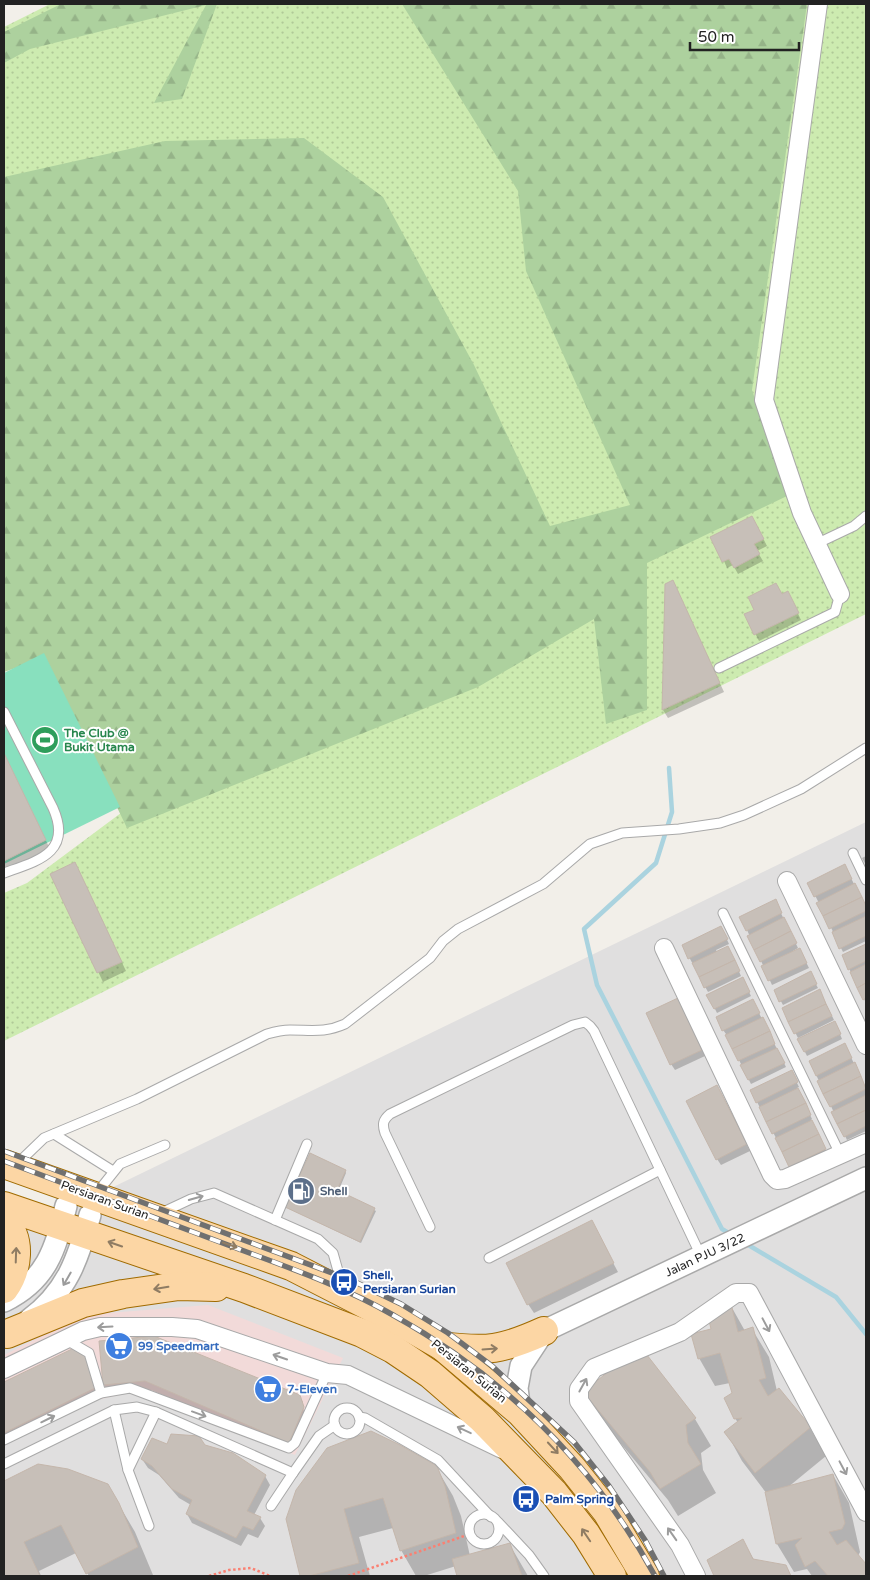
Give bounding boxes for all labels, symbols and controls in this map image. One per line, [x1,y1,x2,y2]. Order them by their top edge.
scale bar [690,20,799,52]
text: 50 m [698,28,735,46]
sports icon: The Club @ Bukit Utama [30,725,60,755]
place label: The Club @ Bukit Utama [63,726,135,754]
fuel station icon: Shell [286,1176,316,1206]
street label: Persiaran Surian [59,1178,151,1222]
place label: Shell [320,1184,347,1198]
one-way arrow [188,1193,204,1202]
street label: Jalan PJU 3/22 [663,1230,747,1280]
one-way arrow [108,1239,124,1248]
one-way arrow [222,1241,238,1250]
one-way arrow [11,1247,20,1263]
bus stop icon: Shell, Persiaran Surian [329,1267,359,1297]
place label: Shell, Persiaran Surian [363,1268,456,1296]
one-way arrow [61,1271,71,1285]
one-way arrow [153,1284,169,1294]
one-way arrow [762,1317,771,1332]
one-way arrow [98,1322,114,1332]
supermarket icon: 99 Speedmart [104,1331,134,1361]
street label: Persiaran Surian [429,1336,509,1406]
place label: 99 Speedmart [138,1339,220,1354]
one-way arrow [482,1344,498,1353]
one-way arrow [273,1352,289,1362]
supermarket icon: 7-Eleven [253,1374,283,1404]
one-way arrow [578,1377,588,1392]
place label: 7-Eleven [287,1382,337,1396]
one-way arrow [191,1410,207,1419]
one-way arrow [40,1414,55,1423]
one-way arrow [457,1424,472,1434]
one-way arrow [547,1441,559,1454]
one-way arrow [839,1460,848,1475]
bus stop icon: Palm Spring [511,1484,541,1514]
place label: Palm Spring [545,1492,614,1507]
one-way arrow [667,1527,677,1541]
one-way arrow [581,1528,591,1542]

